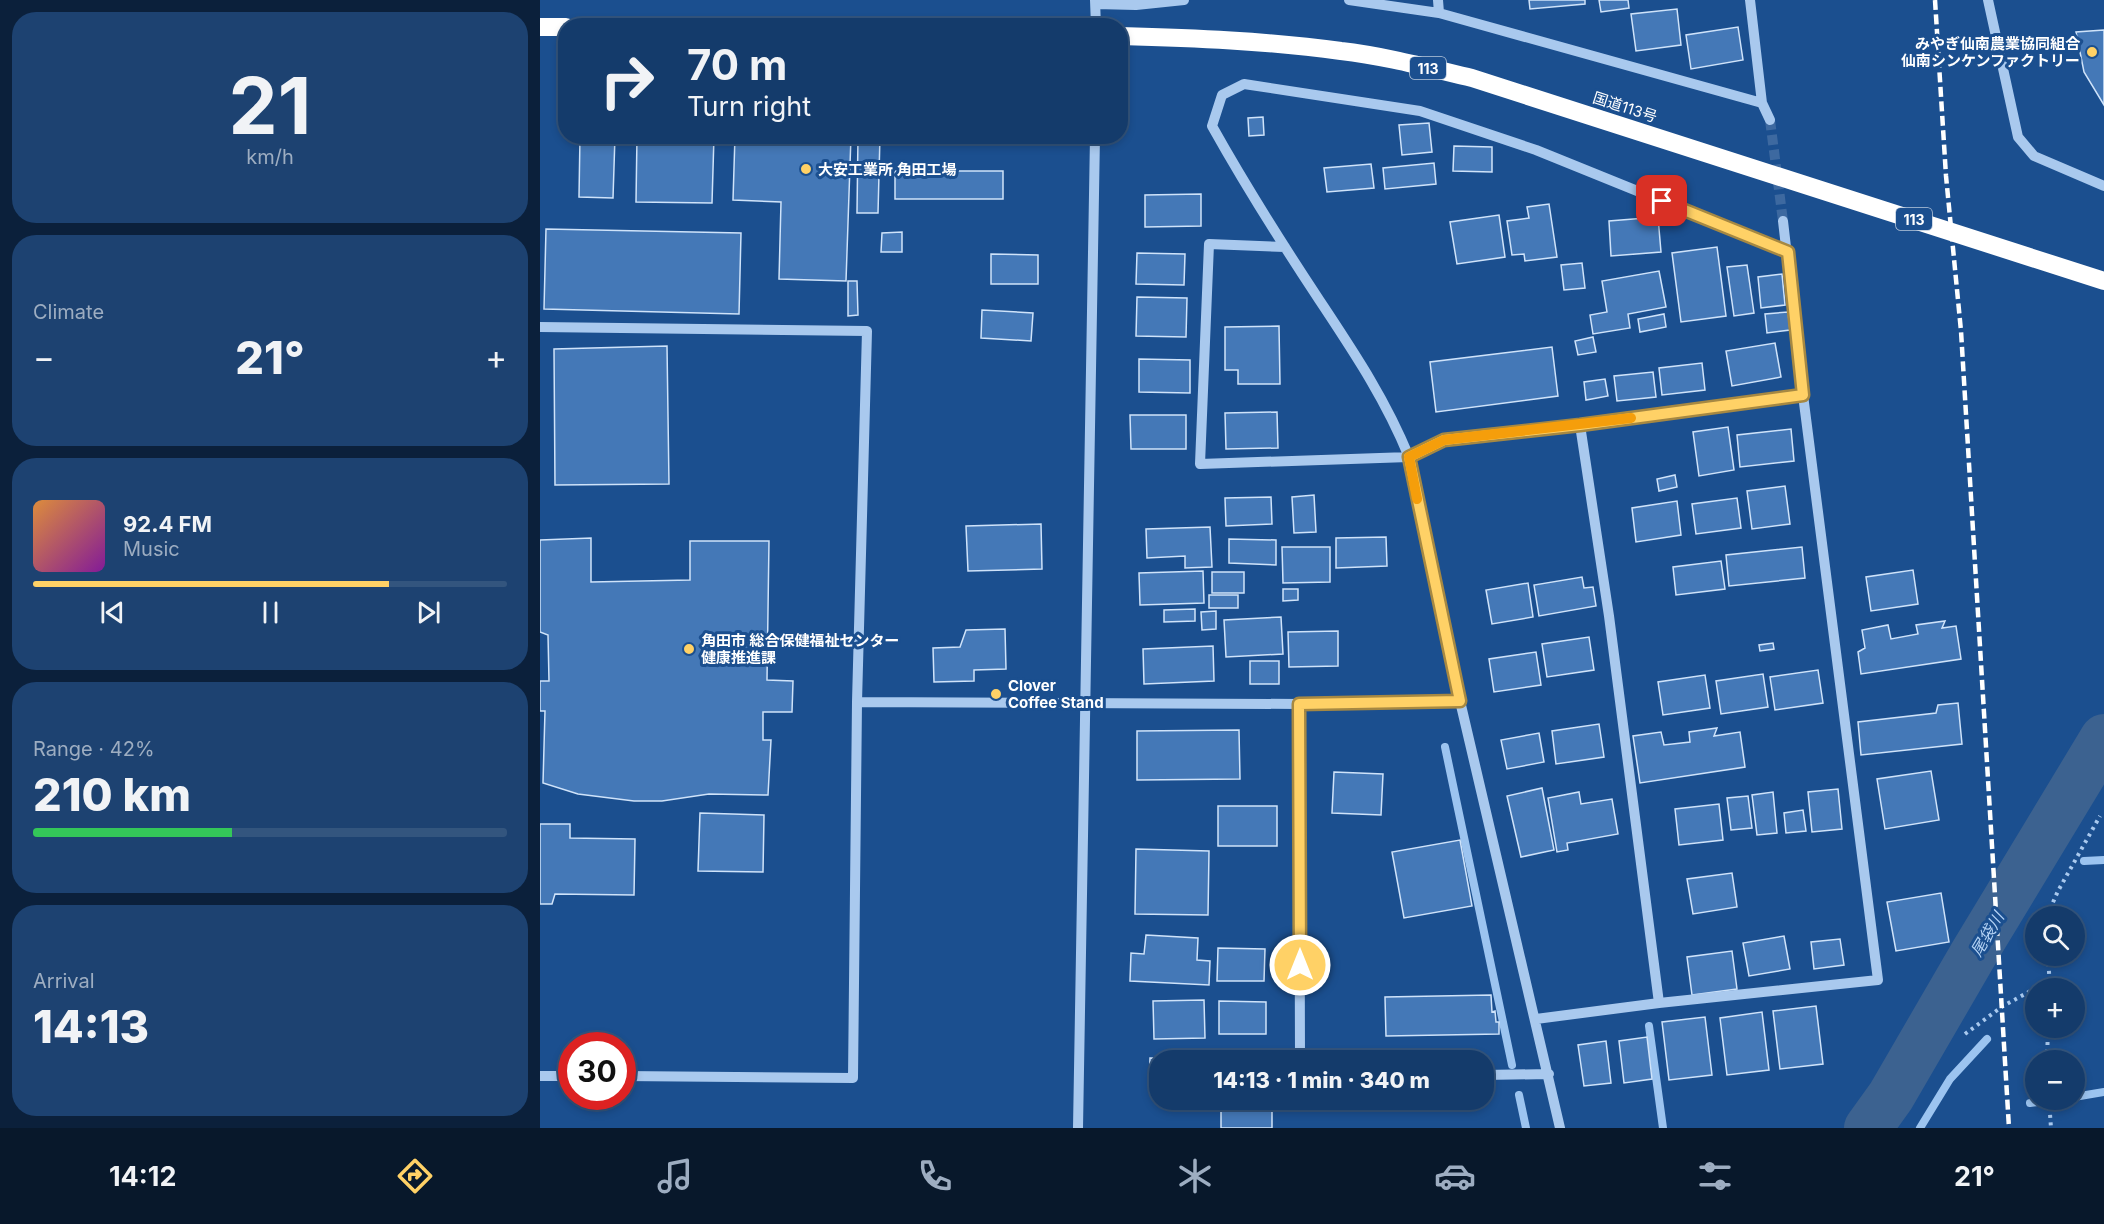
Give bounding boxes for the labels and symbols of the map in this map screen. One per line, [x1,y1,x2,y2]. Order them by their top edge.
place label: みやぎ仙南農業協同組合 仙南シンケンファクトリー [1901,34,2081,70]
marker: みやぎ仙南農業協同組合 仙南シンケンファクトリー [2085,45,2099,59]
road number: 113 [1410,57,1446,79]
street label: 国道113号 [1590,88,1660,126]
place label: 大安工業所 角田工場 [818,160,957,179]
marker: 大安工業所 角田工場 [799,162,813,176]
pin [1636,175,1687,226]
road number: 113 [1896,208,1932,230]
place label: 角田市 総合保健福祉センター 健康推進課 [701,631,900,667]
marker: 角田市 総合保健福祉センター 健康推進課 [682,642,696,656]
place label: Clover Coffee Stand [1008,676,1104,712]
marker: Clover Coffee Stand [989,687,1003,701]
water label: 尾袋川 [1966,907,2009,960]
position arrow [1268,933,1332,997]
speed limit sign: 30 [558,1032,636,1110]

